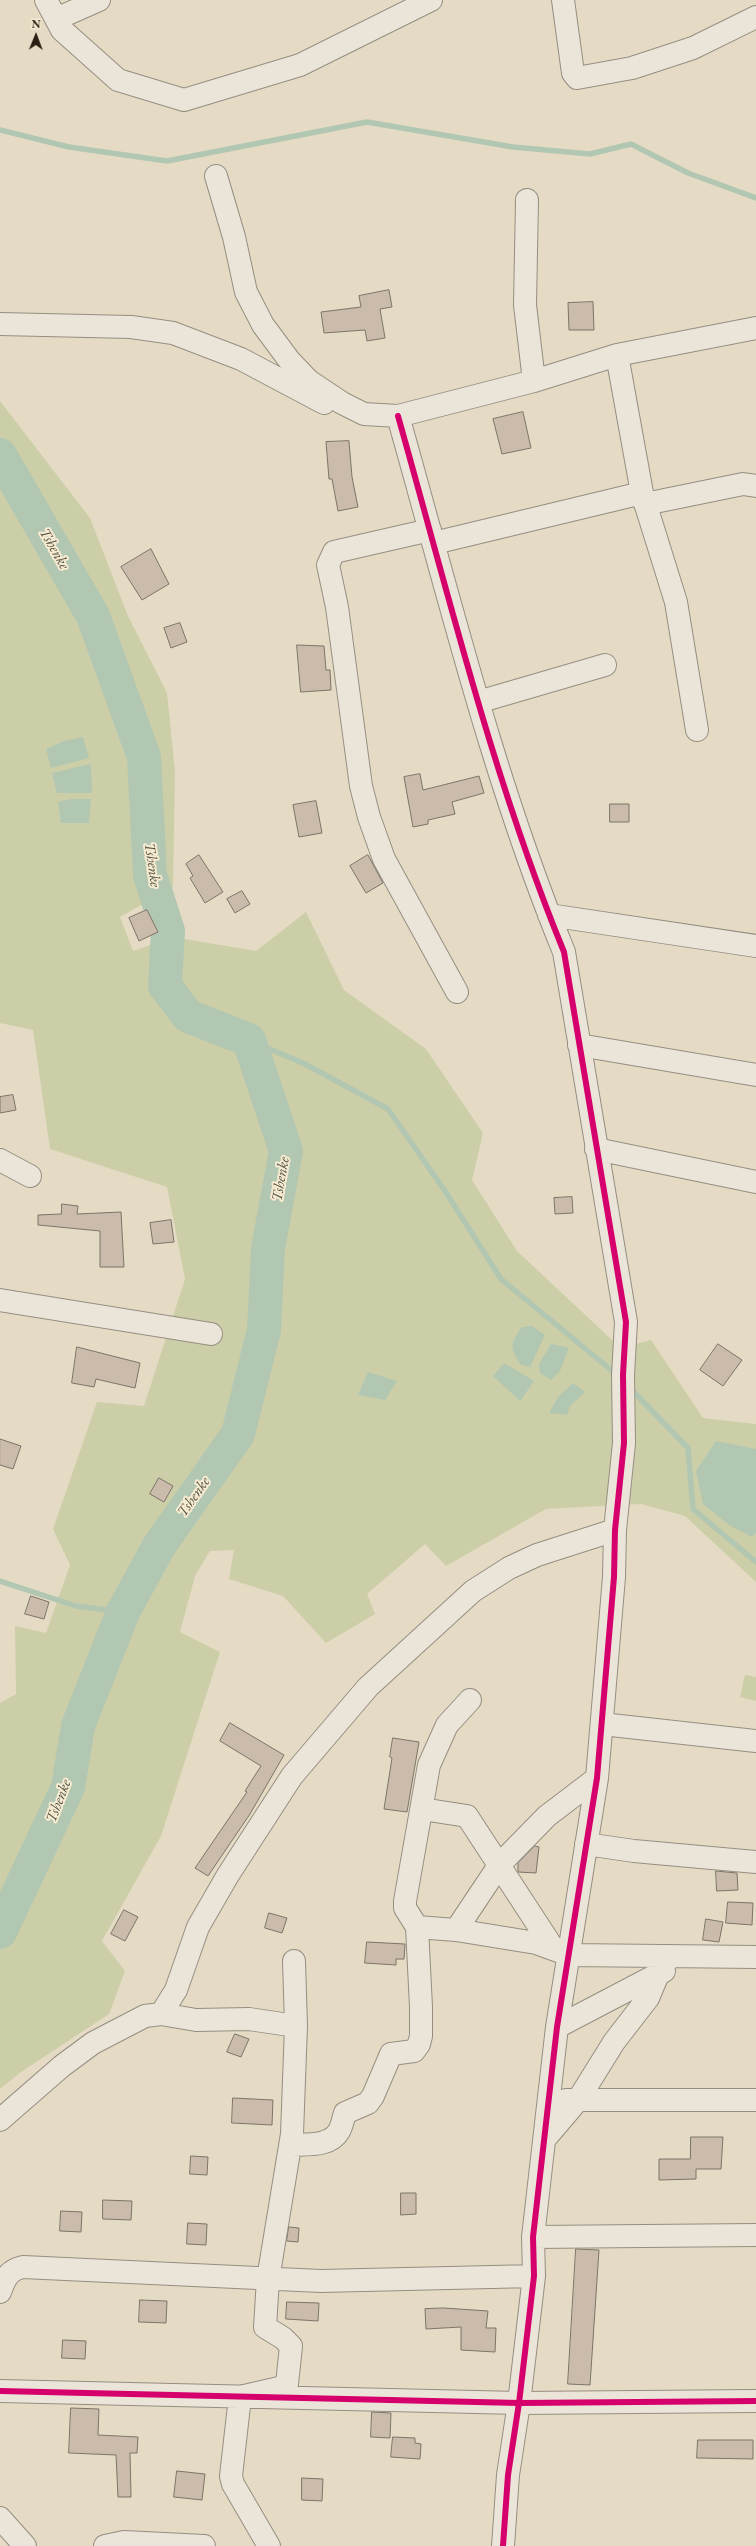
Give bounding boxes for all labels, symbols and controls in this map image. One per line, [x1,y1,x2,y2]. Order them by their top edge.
north arrow [16,16,56,56]
text: N [32,17,41,31]
water label: Tshenke [35,525,73,573]
water label: Tshenke [140,842,164,888]
water label: Tshenke [268,1155,294,1203]
water label: Tshenke [174,1474,214,1520]
water label: Tshenke [43,1777,75,1825]

